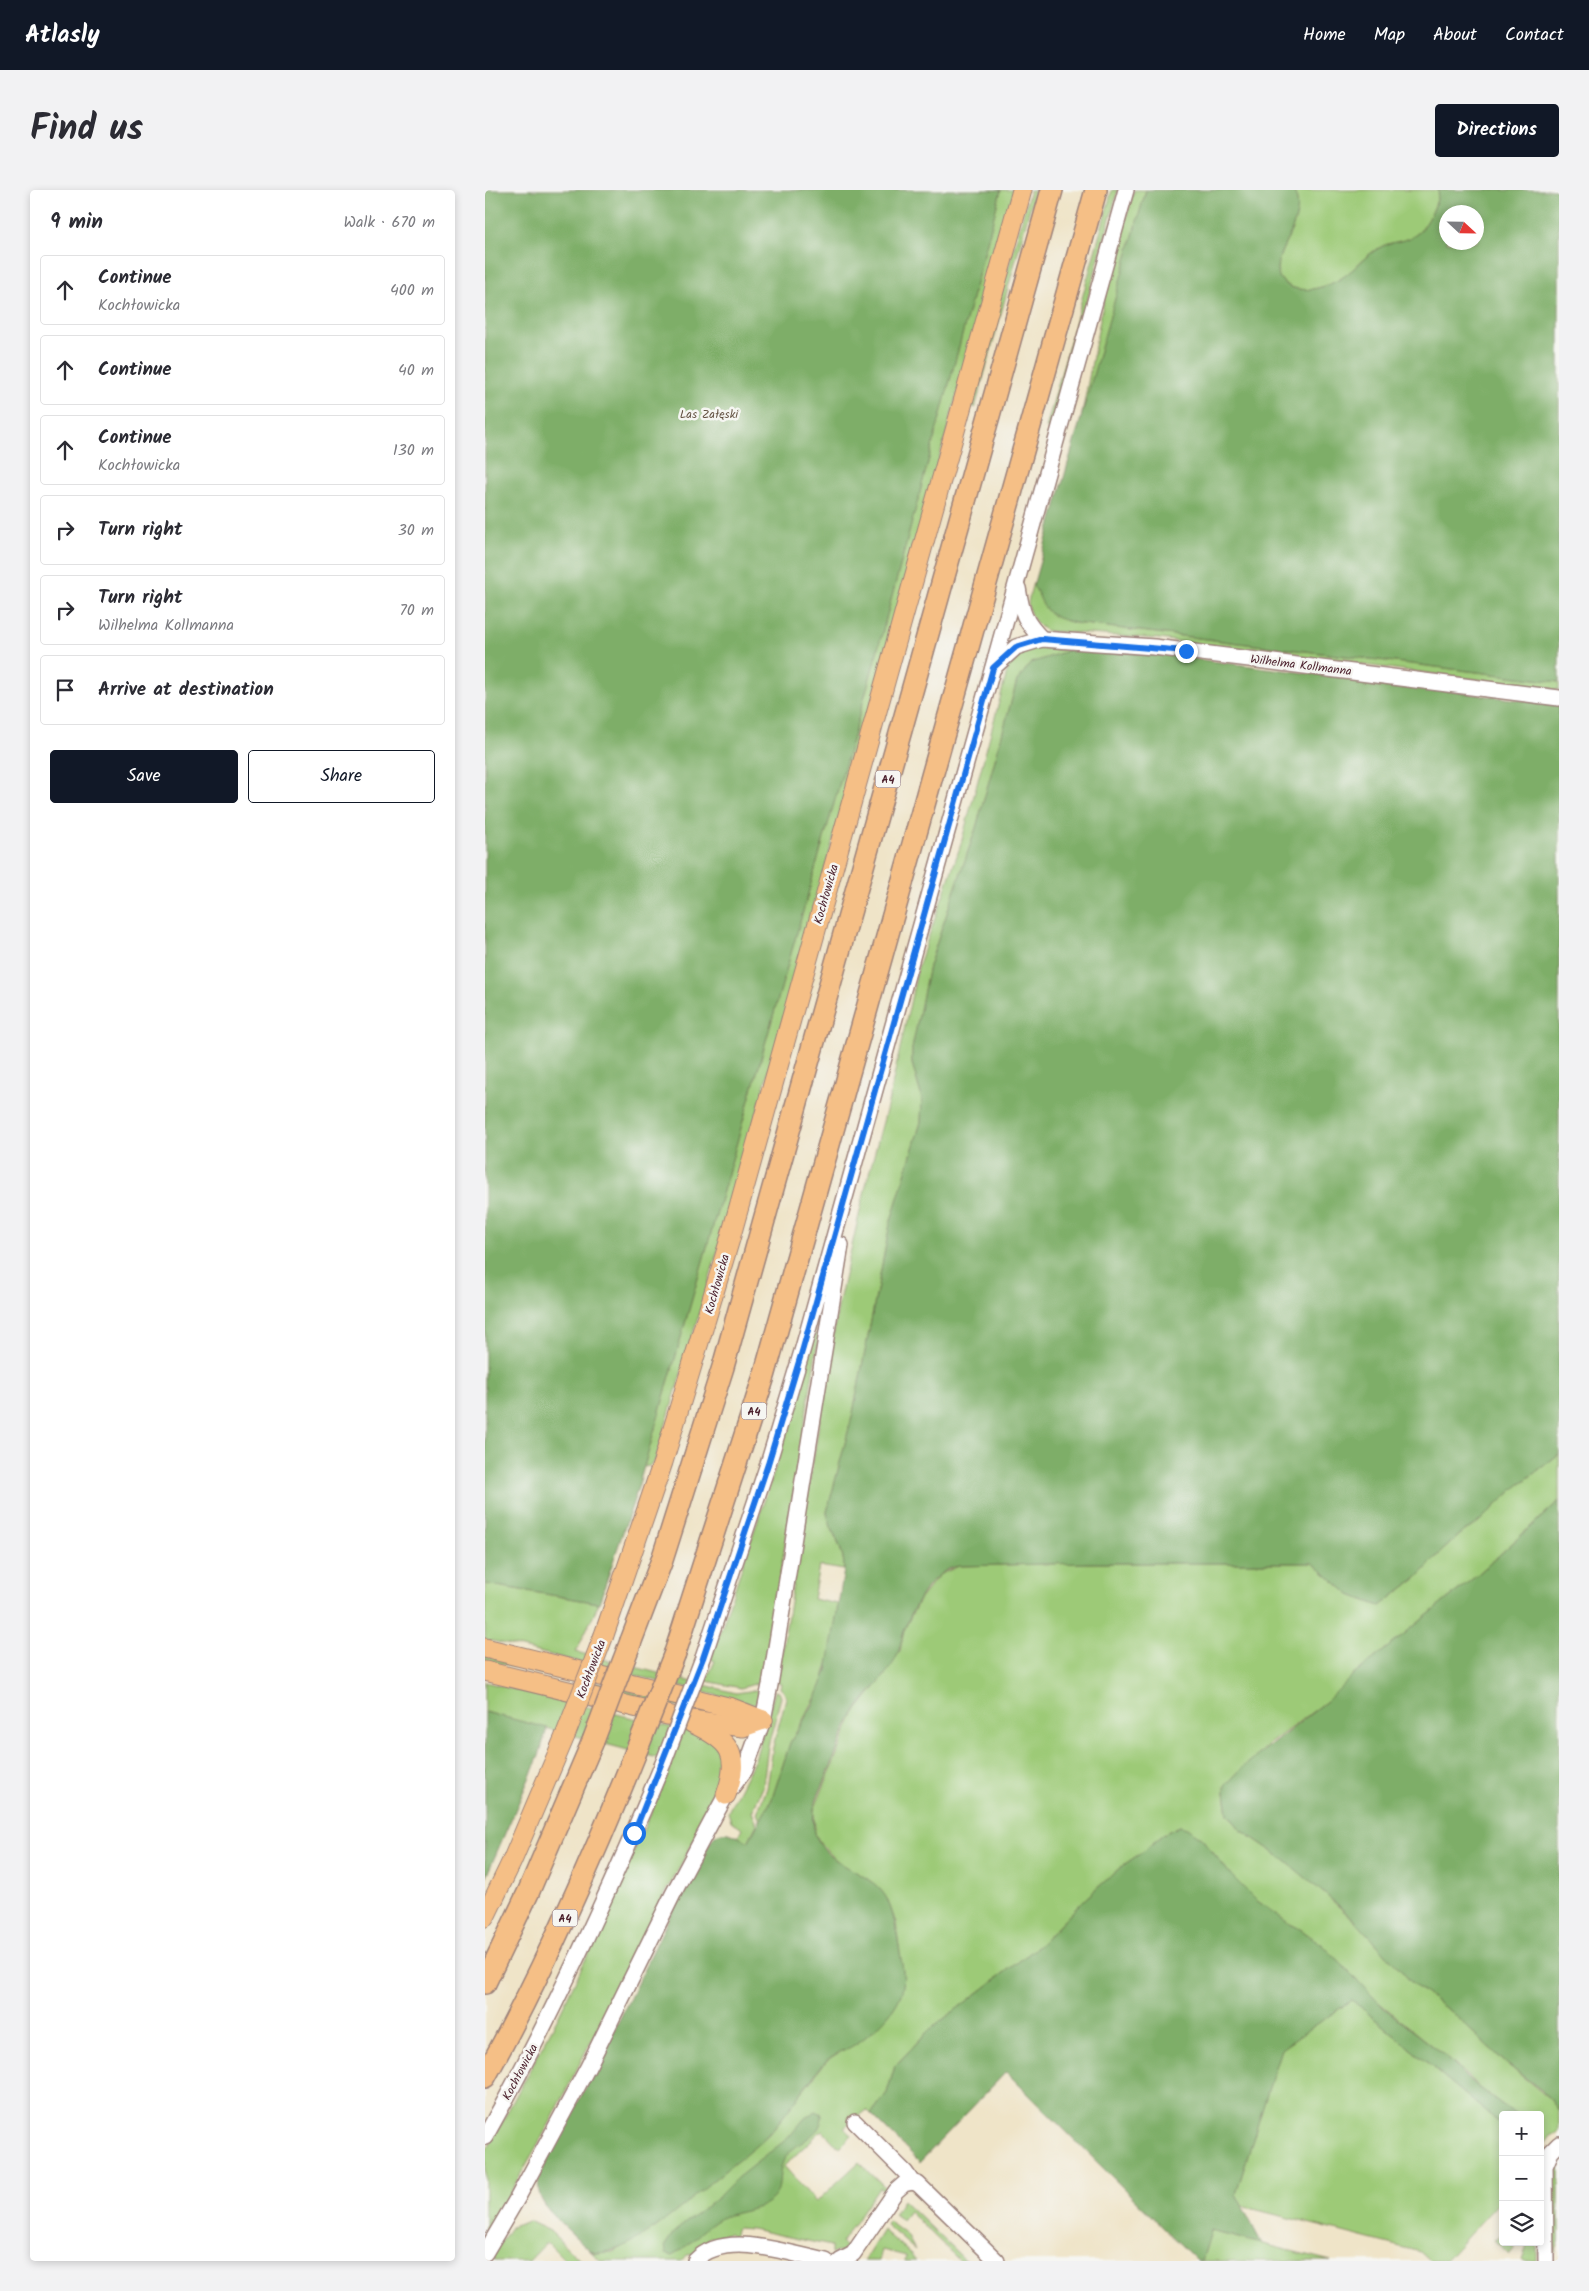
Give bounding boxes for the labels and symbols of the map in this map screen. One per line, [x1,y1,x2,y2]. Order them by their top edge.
north arrow [1439,205,1484,250]
park label: Las Załęski [680,405,739,424]
route end [1175,640,1198,663]
street label: Wilhelma Kollmanna [1249,650,1353,681]
road number: A4 [875,770,901,788]
street label: Kochłowicka [809,862,844,926]
street label: Kochłowicka [700,1252,735,1316]
road number: A4 [741,1402,767,1420]
street label: Kochłowicka [572,1637,612,1701]
route start [623,1822,646,1845]
road number: A4 [553,1910,577,1926]
street label: Kochłowicka [498,2040,543,2104]

